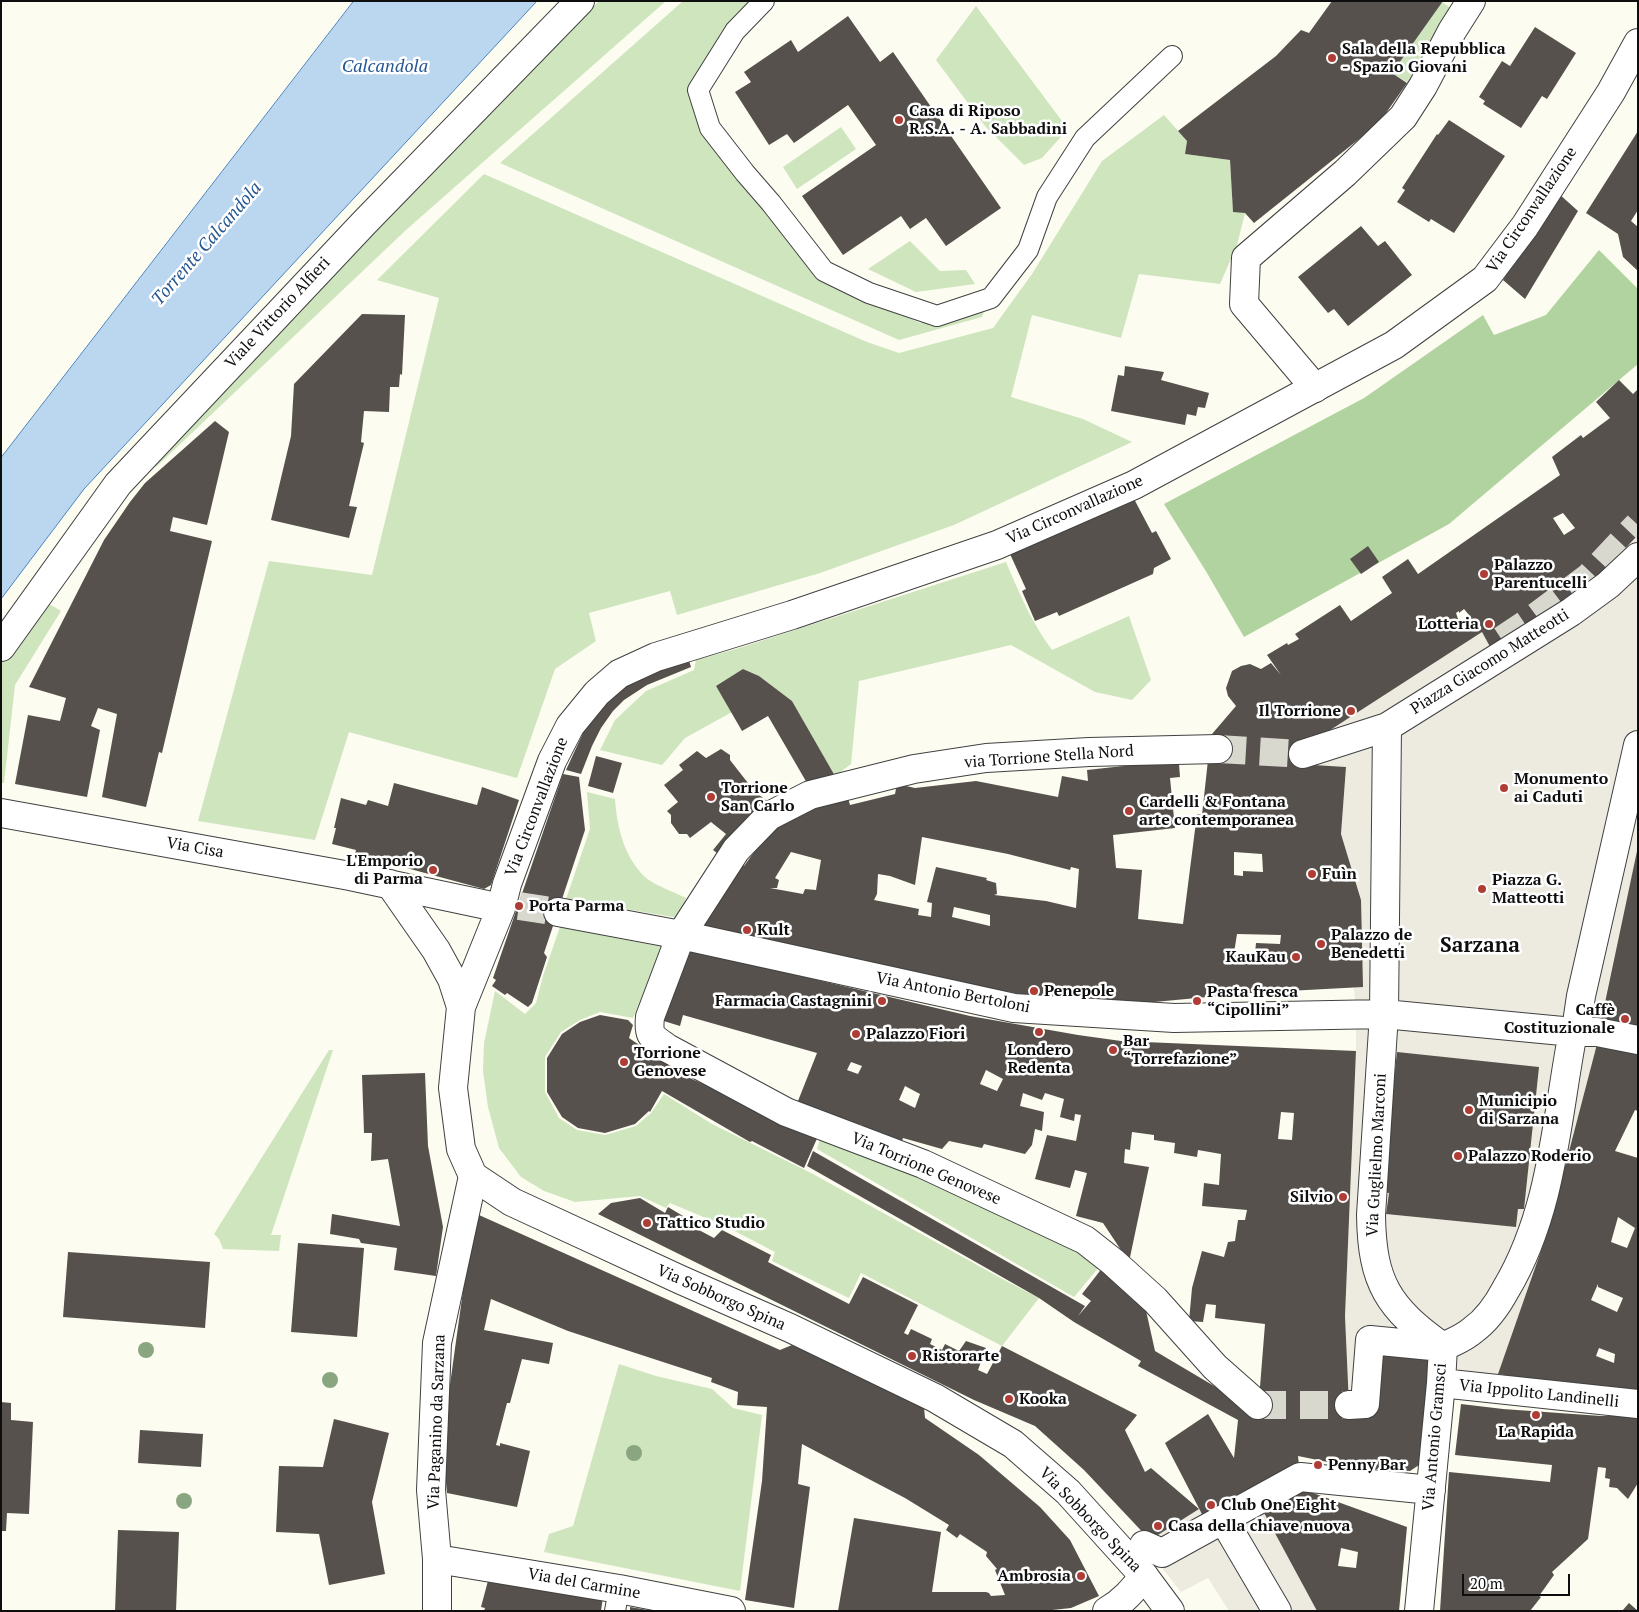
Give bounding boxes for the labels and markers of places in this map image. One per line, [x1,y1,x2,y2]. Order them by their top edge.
place label: Sala della Repubblica - Spazio Giovani [1342,39,1506,77]
marker: Sala della Repubblica - Spazio Giovani [1326,52,1338,64]
place label: Casa di Riposo R.S.A. - A. Sabbadini [909,101,1067,139]
marker: Casa di Riposo R.S.A. - A. Sabbadini [893,114,905,126]
place label: Palazzo Parentucelli [1494,555,1587,593]
marker: Palazzo Parentucelli [1478,568,1490,580]
place label: Lotteria [1418,614,1479,634]
marker: Lotteria [1483,618,1495,630]
place label: Il Torrione [1259,701,1341,721]
marker: Il Torrione [1345,705,1357,717]
place label: Monumento ai Caduti [1514,769,1608,807]
place label: Torrione San Carlo [721,778,795,816]
marker: Monumento ai Caduti [1498,782,1510,794]
marker: Torrione San Carlo [705,791,717,803]
place label: Cardelli & Fontana arte contemporanea [1139,792,1294,830]
marker: Cardelli & Fontana arte contemporanea [1123,805,1135,817]
place label: L'Emporio di Parma [346,851,423,889]
marker: L'Emporio di Parma [427,864,439,876]
place label: Fuìn [1322,864,1357,884]
marker: Fuìn [1306,868,1318,880]
place label: Piazza G. Matteotti [1492,870,1564,908]
marker: Piazza G. Matteotti [1476,883,1488,895]
place label: Porta Parma [529,896,624,916]
marker: Porta Parma [513,900,525,912]
place label: Kult [757,920,790,940]
marker: Kult [741,924,753,936]
place label: Palazzo de Benedetti [1331,925,1412,963]
marker: Palazzo de Benedetti [1315,938,1327,950]
place label: KauKau [1226,947,1286,967]
marker: KauKau [1290,951,1302,963]
place label: Penepole [1044,981,1114,1001]
place label: Pasta fresca “Cipollini” [1207,982,1298,1020]
marker: Penepole [1028,985,1040,997]
place label: Farmacia Castagnini [715,991,872,1011]
marker: Farmacia Castagnini [876,995,888,1007]
marker: Pasta fresca “Cipollini” [1191,995,1203,1007]
place label: Caffè Costituzionale [1504,1000,1615,1038]
marker: Caffè Costituzionale [1619,1013,1631,1025]
place label: Palazzo Fiori [866,1024,965,1044]
marker: Londero Redenta [1033,1026,1045,1038]
marker: Palazzo Fiori [850,1028,862,1040]
place label: Bar “Torrefazione” [1123,1031,1237,1069]
place label: Londero Redenta [1007,1040,1071,1078]
place label: Torrione Genovese [634,1043,706,1081]
marker: Bar “Torrefazione” [1107,1044,1119,1056]
marker: Torrione Genovese [618,1056,630,1068]
place label: Municipio di Sarzana [1479,1091,1559,1129]
marker: Municipio di Sarzana [1463,1104,1475,1116]
place label: Palazzo Roderio [1468,1146,1591,1166]
marker: Palazzo Roderio [1452,1150,1464,1162]
place label: Silvio [1290,1187,1333,1207]
marker: Silvio [1337,1191,1349,1203]
place label: Tattico Studio [657,1213,765,1233]
marker: Tattico Studio [641,1217,653,1229]
place label: Ristorarte [922,1346,999,1366]
marker: Ristorarte [906,1350,918,1362]
place label: Kooka [1019,1389,1067,1409]
marker: Kooka [1003,1393,1015,1405]
marker: La Rapida [1530,1409,1542,1421]
place label: La Rapida [1498,1422,1574,1442]
place label: Penny Bar [1328,1455,1406,1475]
marker: Penny Bar [1312,1459,1324,1471]
place label: Club One Eight [1221,1495,1336,1515]
marker: Club One Eight [1205,1499,1217,1511]
place label: Casa della chiave nuova [1168,1516,1350,1536]
marker: Casa della chiave nuova [1152,1520,1164,1532]
place label: Ambrosia [997,1566,1071,1586]
marker: Ambrosia [1075,1570,1087,1582]

